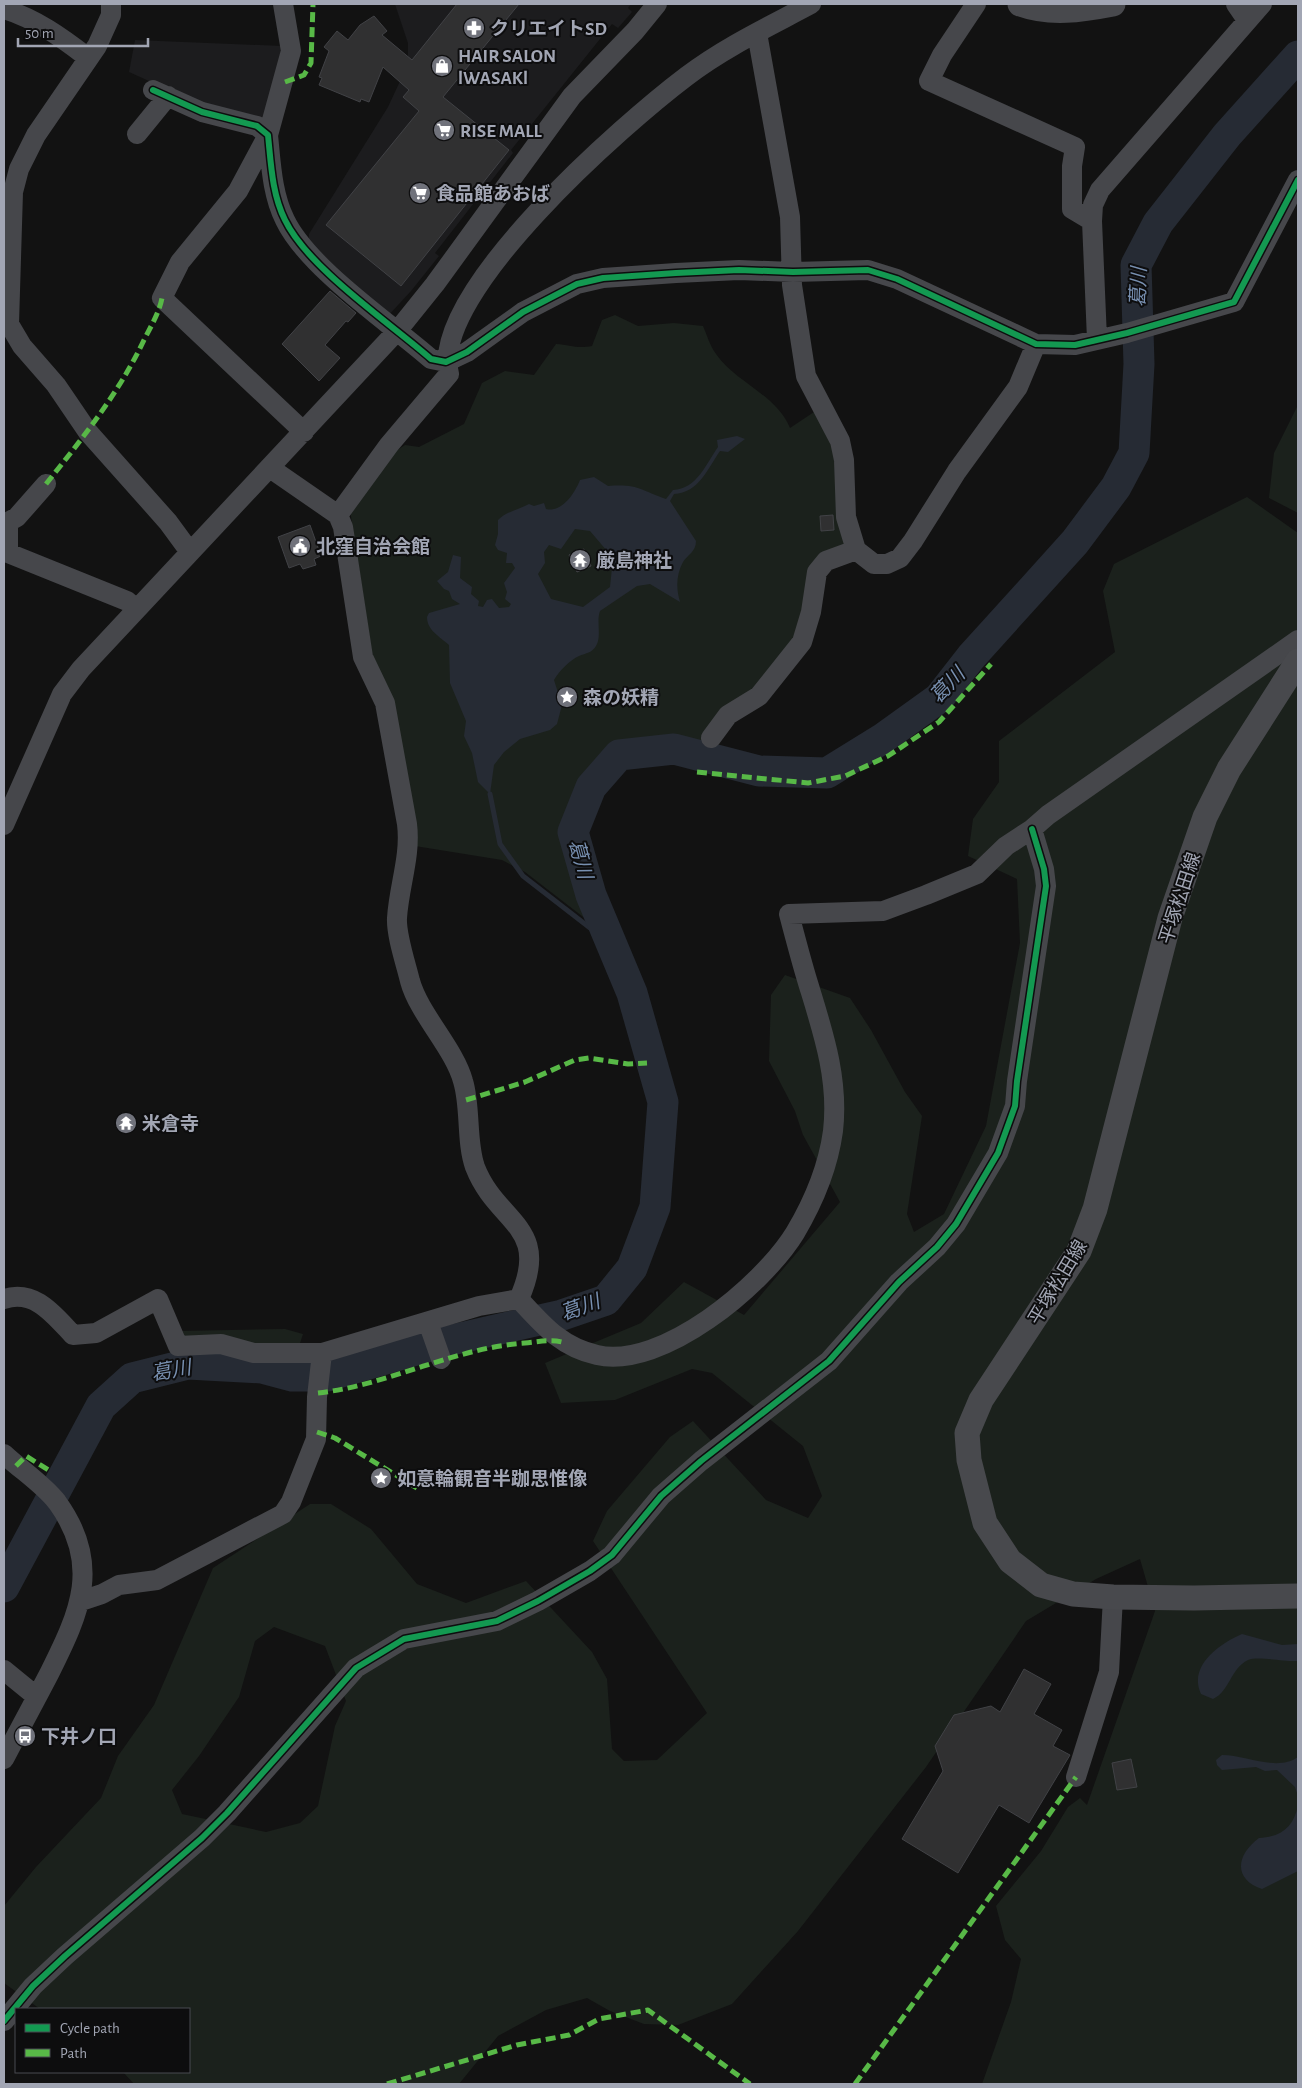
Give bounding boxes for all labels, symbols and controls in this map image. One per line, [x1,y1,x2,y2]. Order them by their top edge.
scale bar [18,15,148,47]
pharmacy icon: クリエイトSD [462,16,486,40]
place label: クリエイトSD [490,19,607,39]
text: 50 m [25,26,54,41]
place label: HAIR SALON lWASAKl [458,47,556,88]
shop icon: HAIR SALON lWASAKl [430,54,454,78]
supermarket icon: RISE MALL [432,118,456,142]
place label: RISE MALL [460,122,543,141]
supermarket icon: 食品館あおば [408,181,432,205]
place label: 食品館あおば [436,184,550,204]
water label: 葛川 [1127,265,1150,307]
public building icon: 北窪自治会館 [288,534,312,558]
place label: 北窪自治会館 [316,536,430,557]
temple icon: 厳島神社 [568,548,592,572]
place label: 厳島神社 [596,550,672,571]
water label: 葛川 [926,662,970,707]
place icon: 森の妖精 [555,685,579,709]
place label: 森の妖精 [583,687,659,708]
water label: 葛川 [565,837,596,883]
street label: 平塚松田線 [1155,850,1204,947]
temple icon: 米倉寺 [114,1111,138,1135]
place label: 米倉寺 [142,1114,199,1134]
street label: 平塚松田線 [1024,1236,1091,1328]
water label: 葛川 [558,1290,604,1324]
water label: 葛川 [150,1356,195,1384]
place icon: 如意輪観音半跏思惟像 [369,1466,393,1490]
place label: 如意輪観音半跏思惟像 [397,1468,587,1489]
bus stop icon: 下井ノ口 [13,1724,37,1748]
place label: 下井ノ口 [41,1726,117,1747]
legend [15,2008,190,2073]
text: Cycle path [60,2021,120,2036]
text: Path [60,2046,87,2061]

